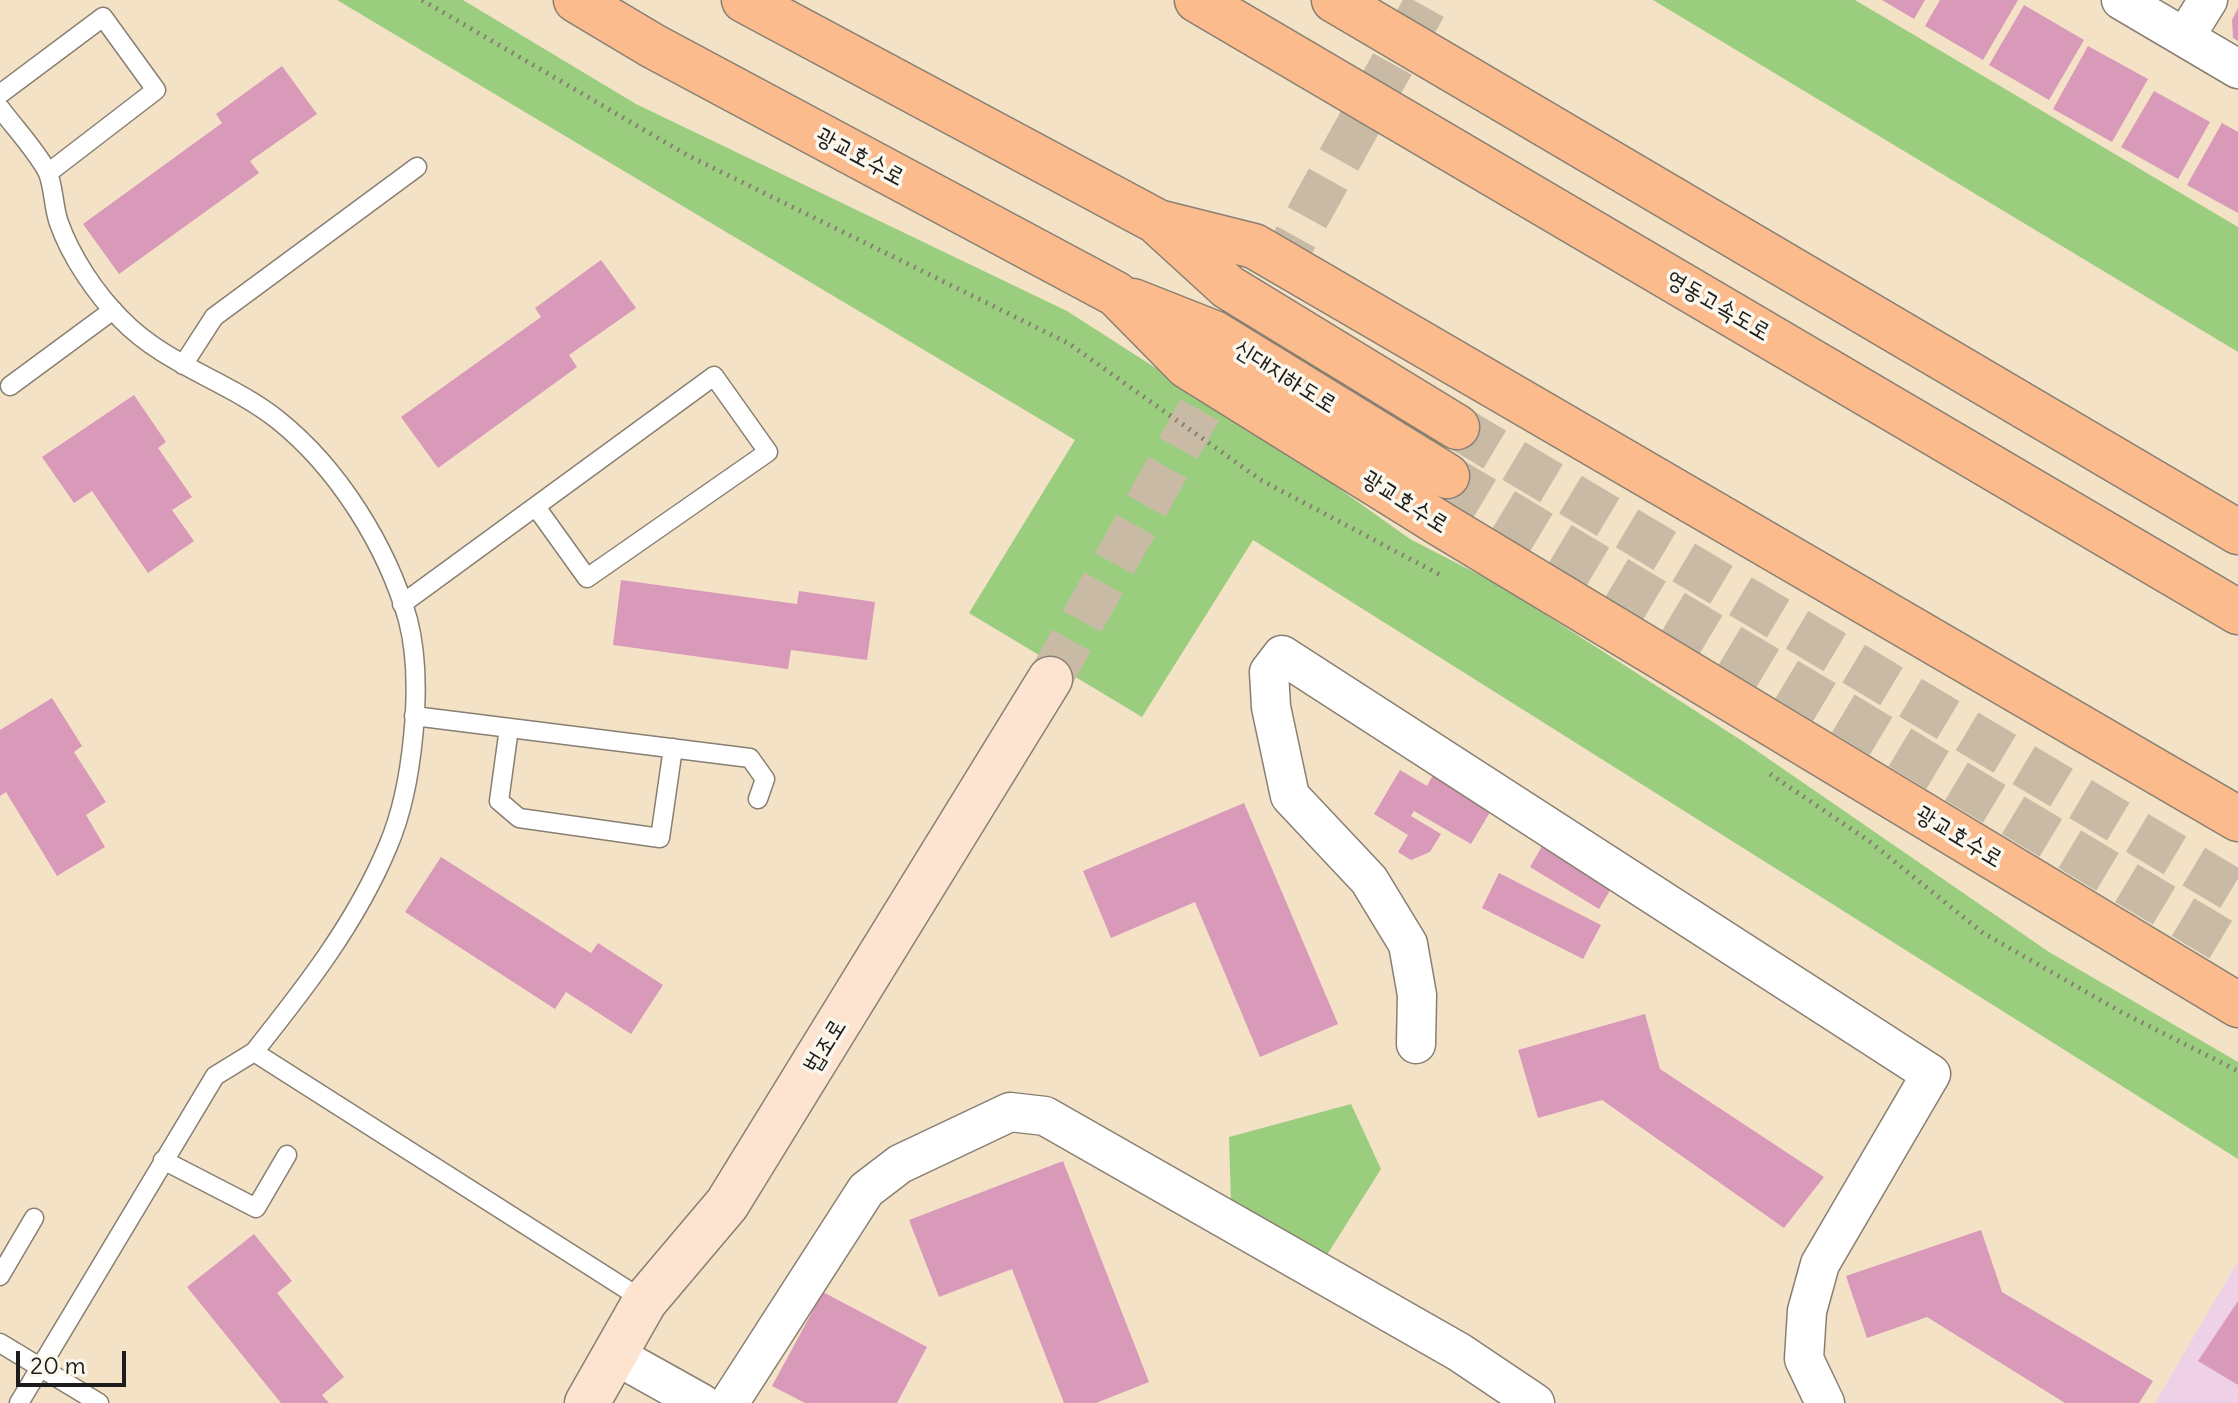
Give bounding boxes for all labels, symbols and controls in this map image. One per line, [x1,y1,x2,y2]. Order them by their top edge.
street label: 광교호수로 [811,122,909,192]
street label: 영동고속도로 [1661,265,1775,347]
street label: 신대지하도로 [1228,334,1342,420]
street label: 광교호수로 [1356,464,1454,540]
street label: 광교호수로 [1910,800,2008,874]
street label: 법조로 [797,1014,853,1078]
scale bar [20,1335,130,1385]
text: 20 m [30,1350,86,1380]

